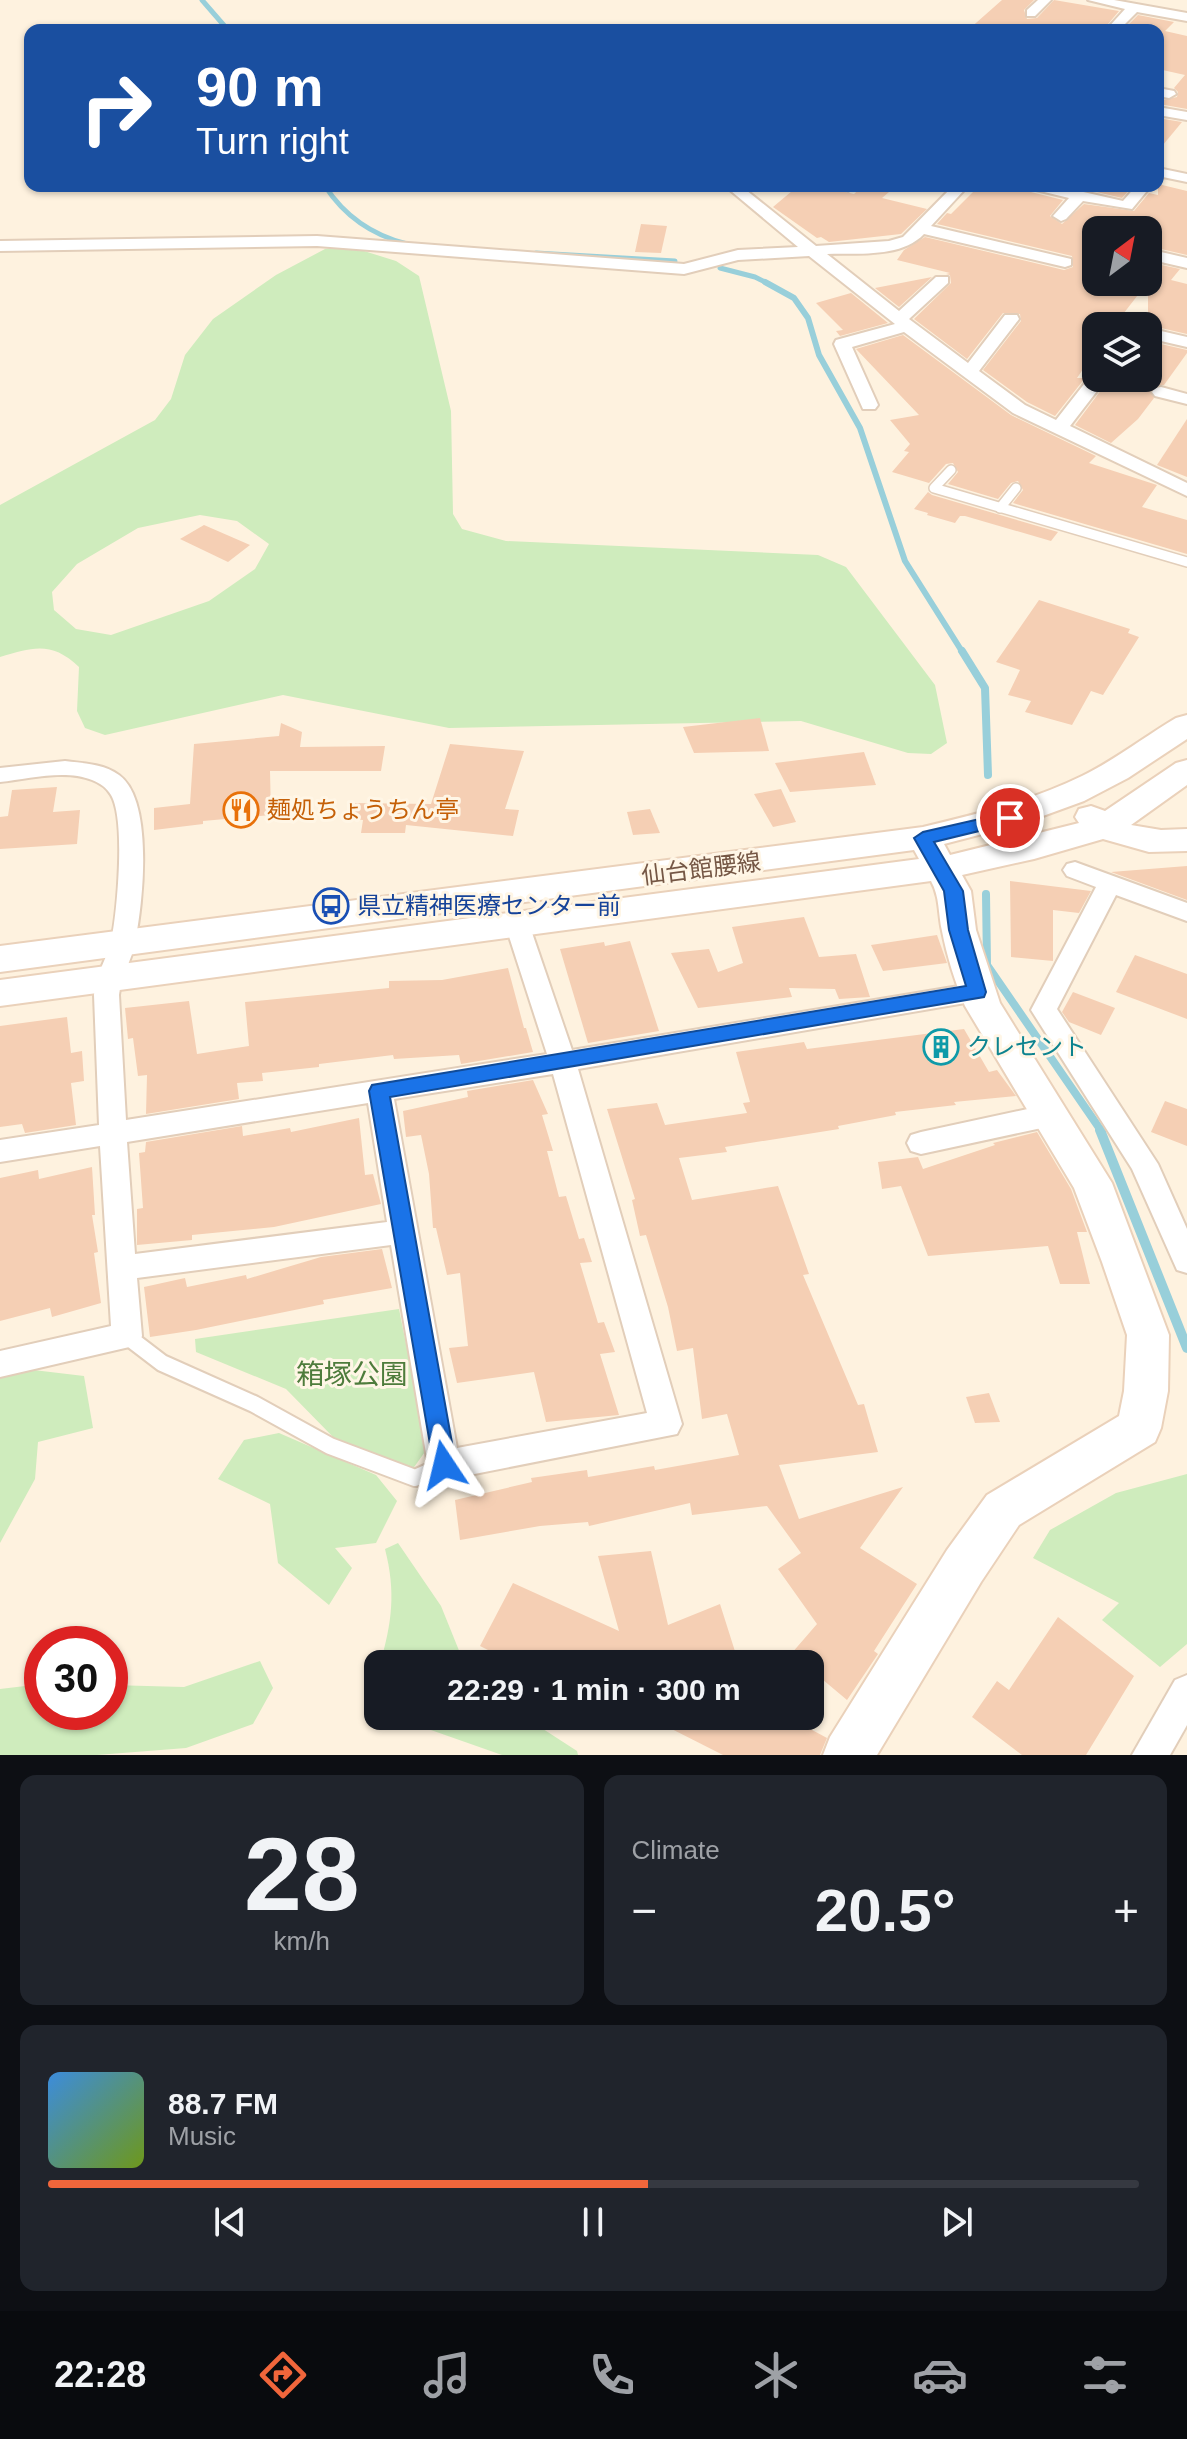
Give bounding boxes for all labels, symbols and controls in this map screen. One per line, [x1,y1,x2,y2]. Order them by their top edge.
text: 90 m [196,55,324,118]
icon: right [64,56,168,160]
text: Turn right [196,121,349,162]
north arrow [1082,216,1162,296]
map controls [1082,216,1162,392]
button: layers [1082,312,1162,392]
pin [976,784,1044,852]
restaurant icon: 麺処ちょうちん亭 [222,791,260,829]
place label: 麺処ちょうちん亭 [267,796,459,823]
icon: arrive [988,796,1032,840]
street label: 仙台館腰線 [640,848,762,889]
bus stop icon: 県立精神医療センター前 [312,887,350,925]
place label: 県立精神医療センター前 [357,892,621,919]
building icon: クレセント [922,1028,960,1066]
place label: クレセント [967,1033,1087,1060]
park label: 箱塚公園 [296,1359,408,1390]
position arrow [402,1423,486,1507]
speed limit sign: 30 [24,1626,128,1730]
text: 22:29 · 1 min · 300 m [447,1673,741,1706]
text: 28 [244,1816,360,1932]
text: Climate [632,1835,720,1865]
text: 20.5° [815,1877,956,1944]
text: − [632,1886,657,1935]
text: + [1113,1886,1139,1935]
text: km/h [274,1926,330,1956]
text: 88.7 FM [168,2087,278,2120]
text: Music [168,2121,236,2151]
icon: previous [208,2200,252,2244]
icon: pause [571,2200,615,2244]
icon: next [935,2200,979,2244]
icon: directions [255,2347,311,2403]
icon: music [419,2347,475,2403]
icon: phone [584,2347,640,2403]
icon: climate [748,2347,804,2403]
icon: car [912,2347,968,2403]
icon: filters [1077,2347,1133,2403]
text: 22:28 [54,2354,146,2395]

